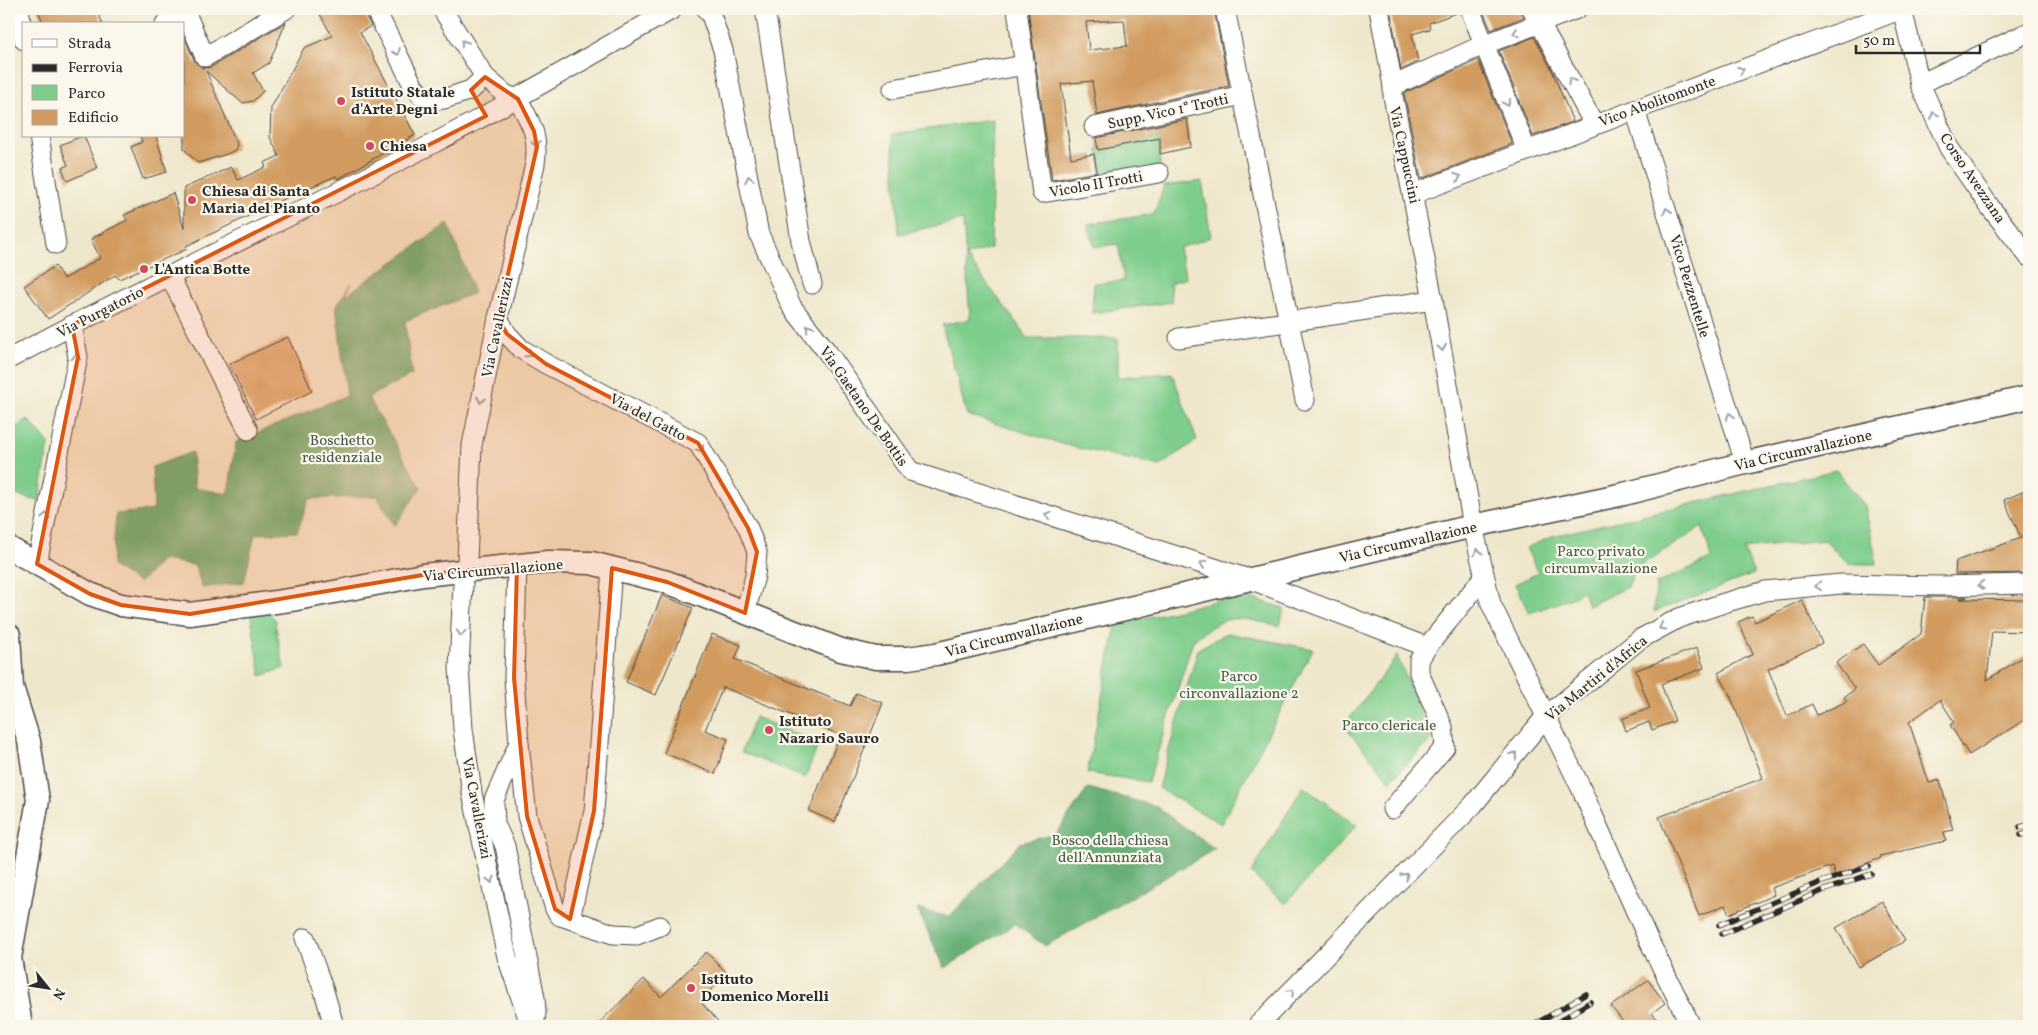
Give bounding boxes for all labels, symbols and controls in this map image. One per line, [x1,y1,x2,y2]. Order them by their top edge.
legend [22,22,185,138]
scale bar [1856,22,1979,54]
one-way arrow [1512,27,1521,37]
text: 50 m [1863,31,1895,52]
text: Strada [68,34,111,55]
one-way arrow [461,39,470,49]
one-way arrow [391,47,401,56]
text: Ferrovia [68,58,123,79]
one-way arrow [1736,66,1745,76]
street label: Vico Abolitomonte [1596,72,1719,133]
one-way arrow [1567,78,1577,87]
place label: Istituto Statale d'Arte Degni [351,83,455,121]
text: Parco [68,84,105,105]
street label: Supp. Vico 1° Trotti [1106,89,1231,136]
marker: Istituto Statale d'Arte Degni [335,95,347,107]
one-way arrow [1501,98,1512,107]
street label: Via Cappuccini [1383,105,1424,206]
text: Edificio [68,108,119,129]
one-way arrow [1930,111,1940,120]
street label: Corso Avezzana [1934,129,2010,228]
place label: Chiesa [380,137,427,158]
marker: Chiesa [364,140,376,152]
one-way arrow [530,140,541,148]
street label: Vicolo II Trotti [1048,167,1145,204]
one-way arrow [1454,173,1462,183]
one-way arrow [744,175,754,184]
place label: Chiesa di Santa Maria del Pianto [202,182,321,220]
marker: Chiesa di Santa Maria del Pianto [186,194,198,206]
one-way arrow [1662,207,1672,216]
street label: Vico Pezzentelle [1663,232,1714,341]
place label: L'Antica Botte [154,260,251,281]
marker: L'Antica Botte [138,263,150,275]
street label: Via Cavallerizzi [477,275,519,380]
street label: Via Purgatorio [54,282,148,344]
one-way arrow [806,325,814,334]
street label: Via Gaetano De Bottis [813,342,912,471]
one-way arrow [1436,344,1446,352]
one-way arrow [524,347,533,357]
one-way arrow [71,352,81,360]
street label: Via del Gatto [605,389,689,447]
one-way arrow [476,395,487,404]
one-way arrow [1726,413,1736,421]
street label: Via Circumvallazione [1732,425,1874,478]
park label: Boschetto residenziale [302,431,382,469]
one-way arrow [695,443,704,453]
one-way arrow [1044,511,1053,521]
one-way arrow [41,512,51,521]
street label: Via Circumvallazione [1337,517,1479,570]
park label: Parco privato circumvallazione [1544,542,1658,580]
one-way arrow [1473,547,1484,556]
street label: Via Circumvallazione [422,555,564,588]
one-way arrow [1199,560,1207,570]
one-way arrow [1976,580,1984,590]
one-way arrow [1814,581,1822,592]
street label: Via Circumvallazione [943,609,1085,664]
one-way arrow [1659,621,1668,631]
one-way arrow [455,629,466,637]
street label: Via Martiri d'Africa [1541,631,1653,727]
park label: Parco circonvallazione 2 [1179,667,1299,705]
place label: Istituto Nazario Sauro [779,712,879,750]
park label: Parco clericale [1342,716,1436,737]
marker: Istituto Nazario Sauro [763,724,775,736]
one-way arrow [1508,752,1517,761]
street label: Via Cavallerizzi [455,756,496,861]
park label: Bosco della chiesa dell'Annunziata [1051,831,1169,869]
one-way arrow [1399,872,1408,881]
one-way arrow [485,876,496,884]
north arrow [22,962,72,1012]
place label: Istituto Domenico Morelli [701,970,829,1008]
marker: Istituto Domenico Morelli [685,982,697,994]
text: N [47,985,69,1003]
one-way arrow [1285,988,1294,997]

